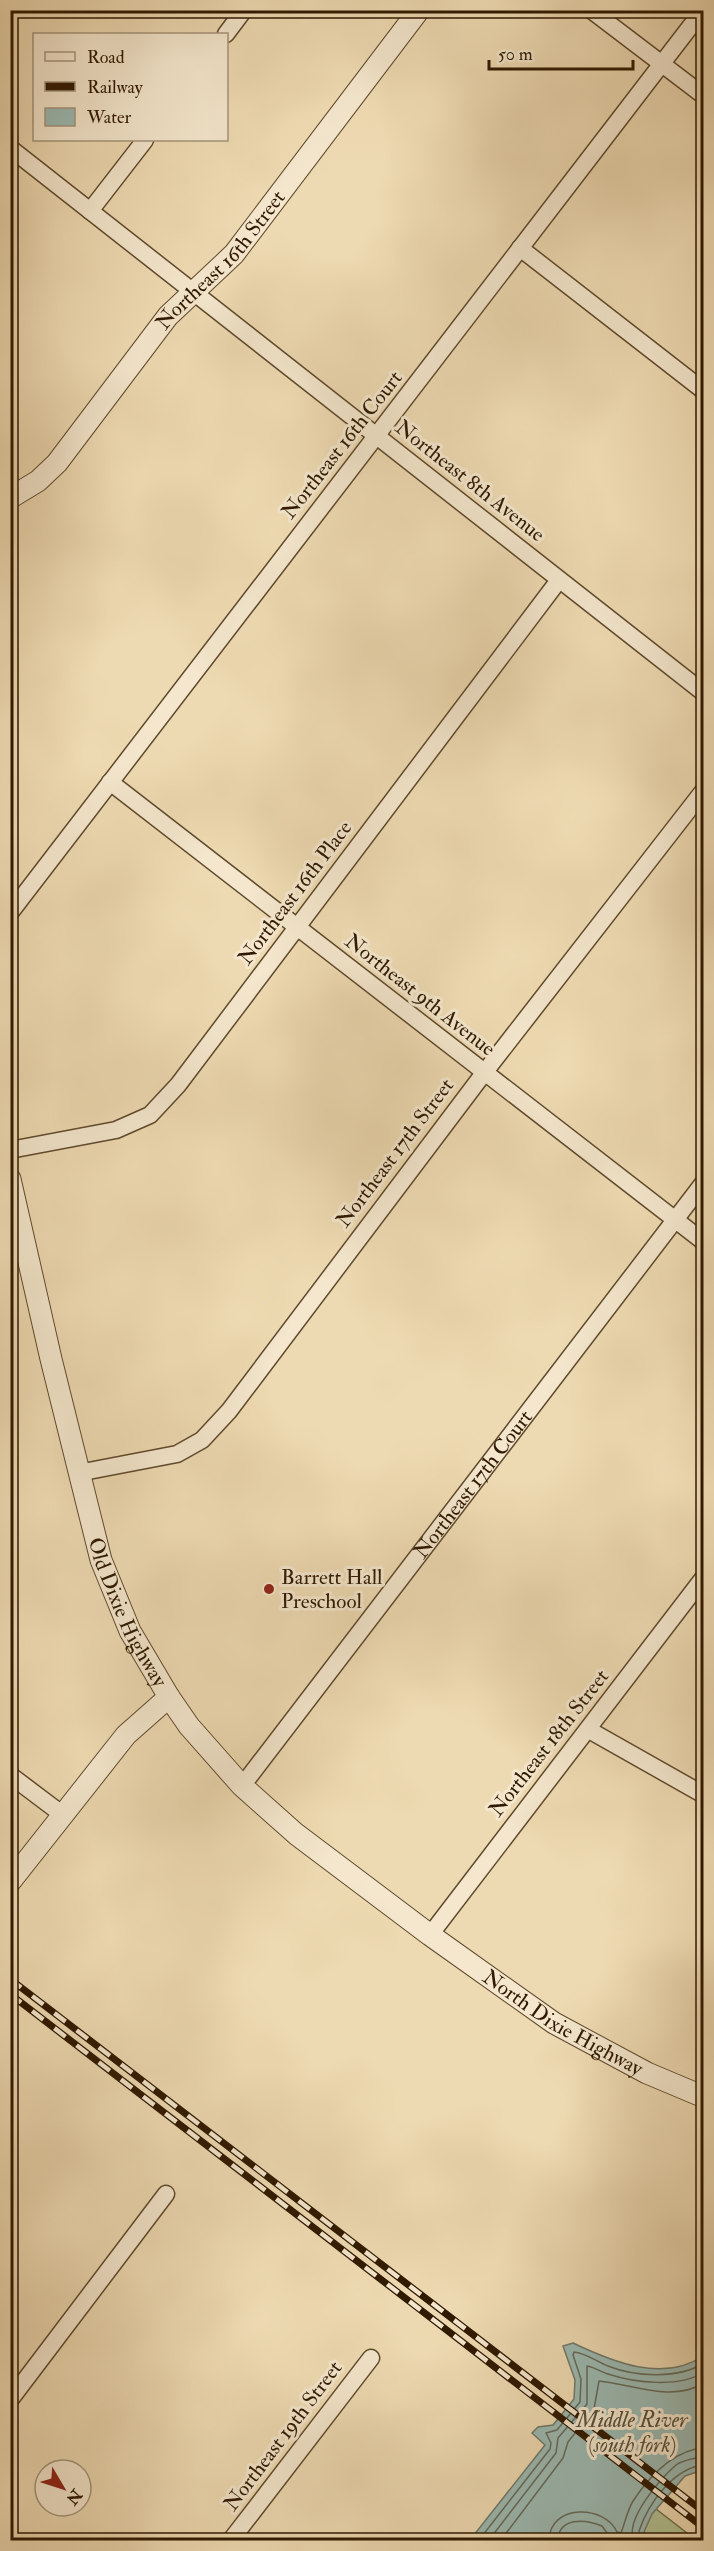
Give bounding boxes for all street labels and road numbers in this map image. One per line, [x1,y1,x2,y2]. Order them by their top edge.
street label: Northeast 16th Street [149,185,291,335]
street label: Northeast 16th Court [276,365,409,525]
street label: Northeast 8th Avenue [390,414,551,548]
street label: Northeast 16th Place [232,815,358,970]
street label: Northeast 9th Avenue [339,928,501,1062]
street label: Northeast 17th Street [330,1073,460,1233]
street label: Northeast 17th Court [407,1404,538,1564]
street label: Old Dixie Highway [82,1535,174,1693]
street label: Northeast 18th Street [483,1664,615,1822]
street label: North Dixie Highway [477,1963,649,2082]
street label: Northeast 19th Street [218,2355,348,2516]

